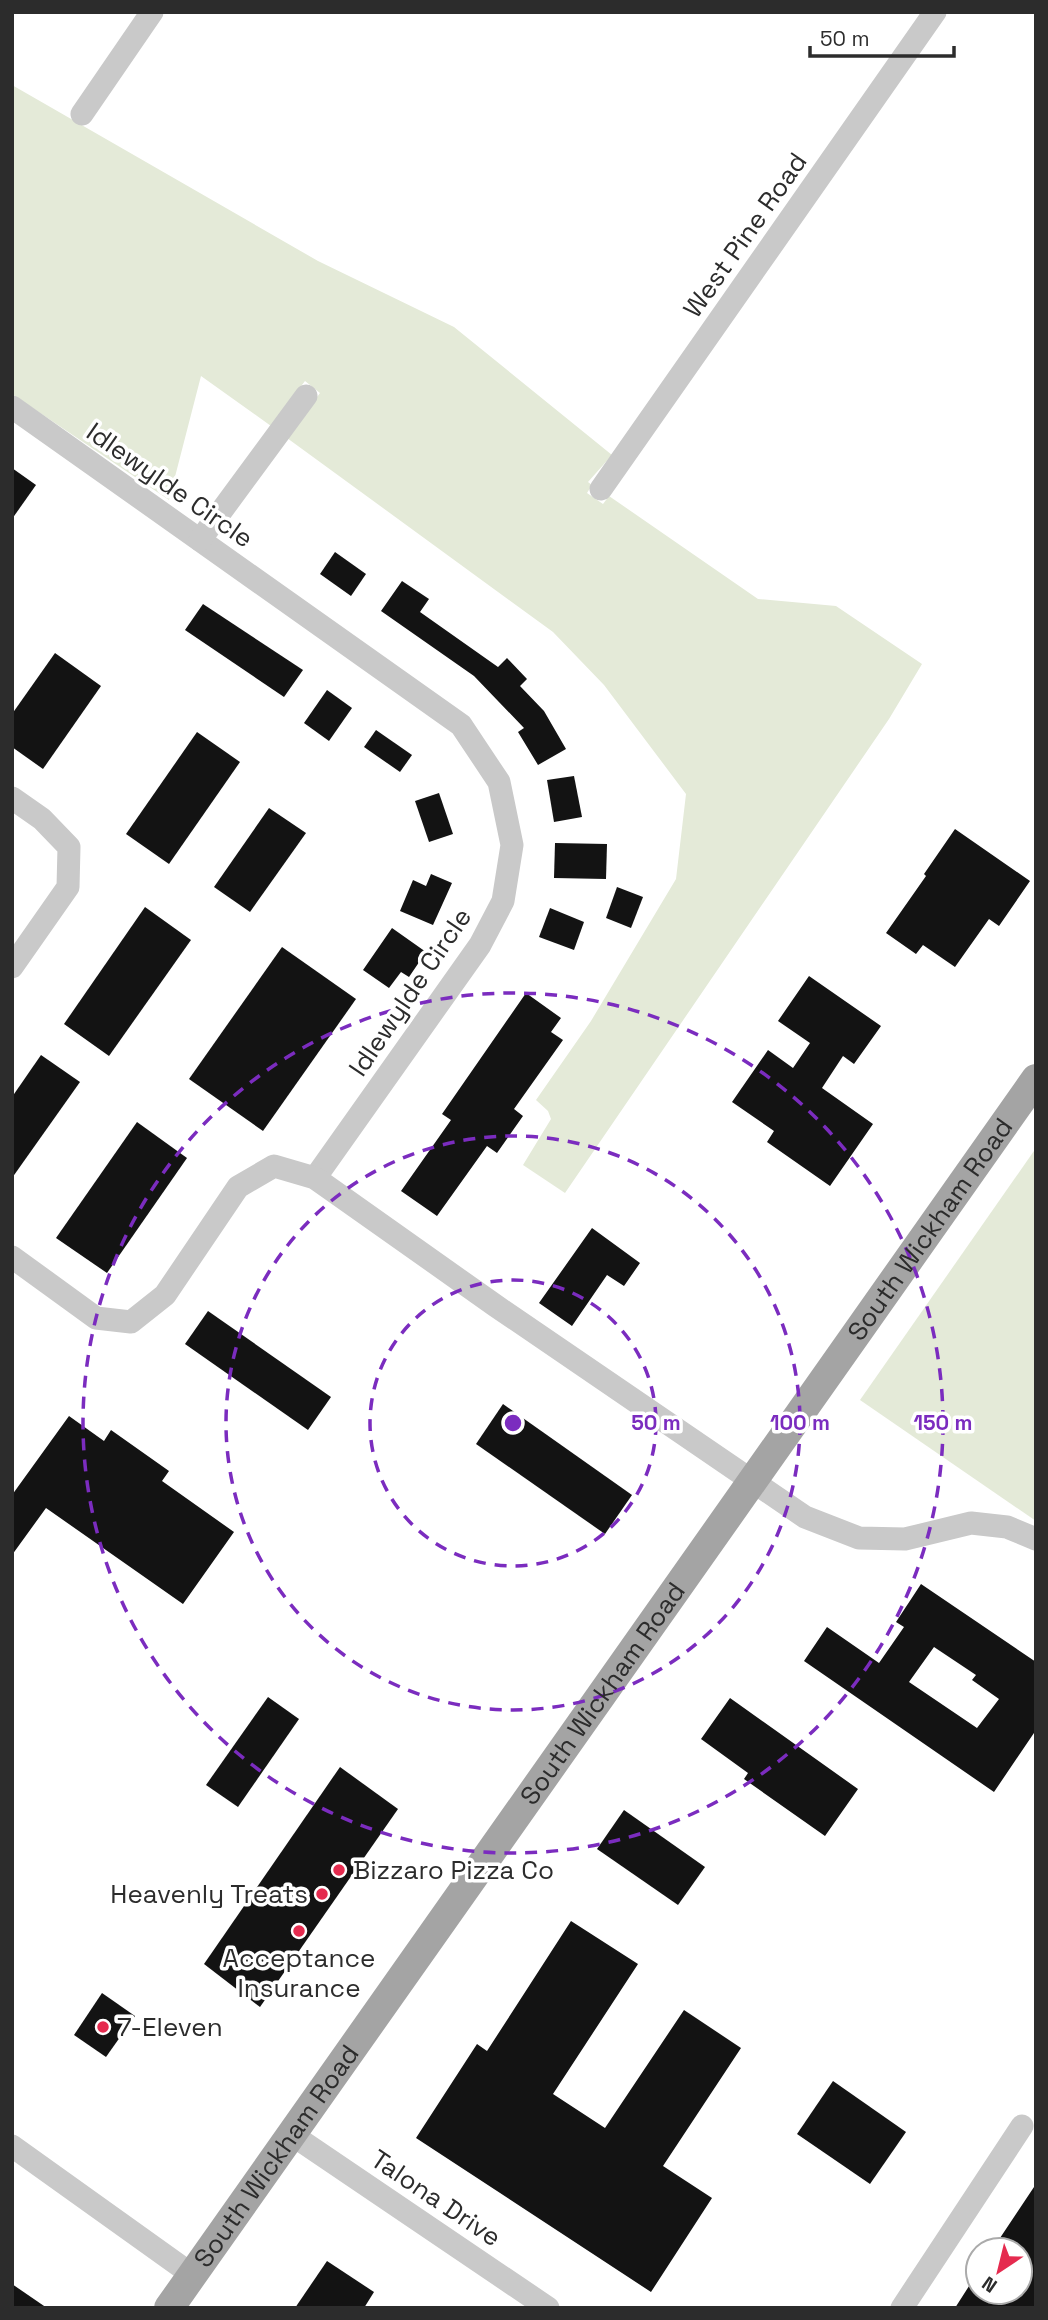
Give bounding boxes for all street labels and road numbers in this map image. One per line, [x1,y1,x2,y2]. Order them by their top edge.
street label: West Pine Road [676,146,814,324]
street label: Idlewylde Circle [80,415,260,555]
street label: Idlewylde Circle [341,901,479,1083]
street label: South Wickham Road [840,1111,1020,1347]
street label: South Wickham Road [512,1575,693,1812]
street label: South Wickham Road [186,2038,366,2274]
street label: Talona Drive [364,2142,508,2254]

